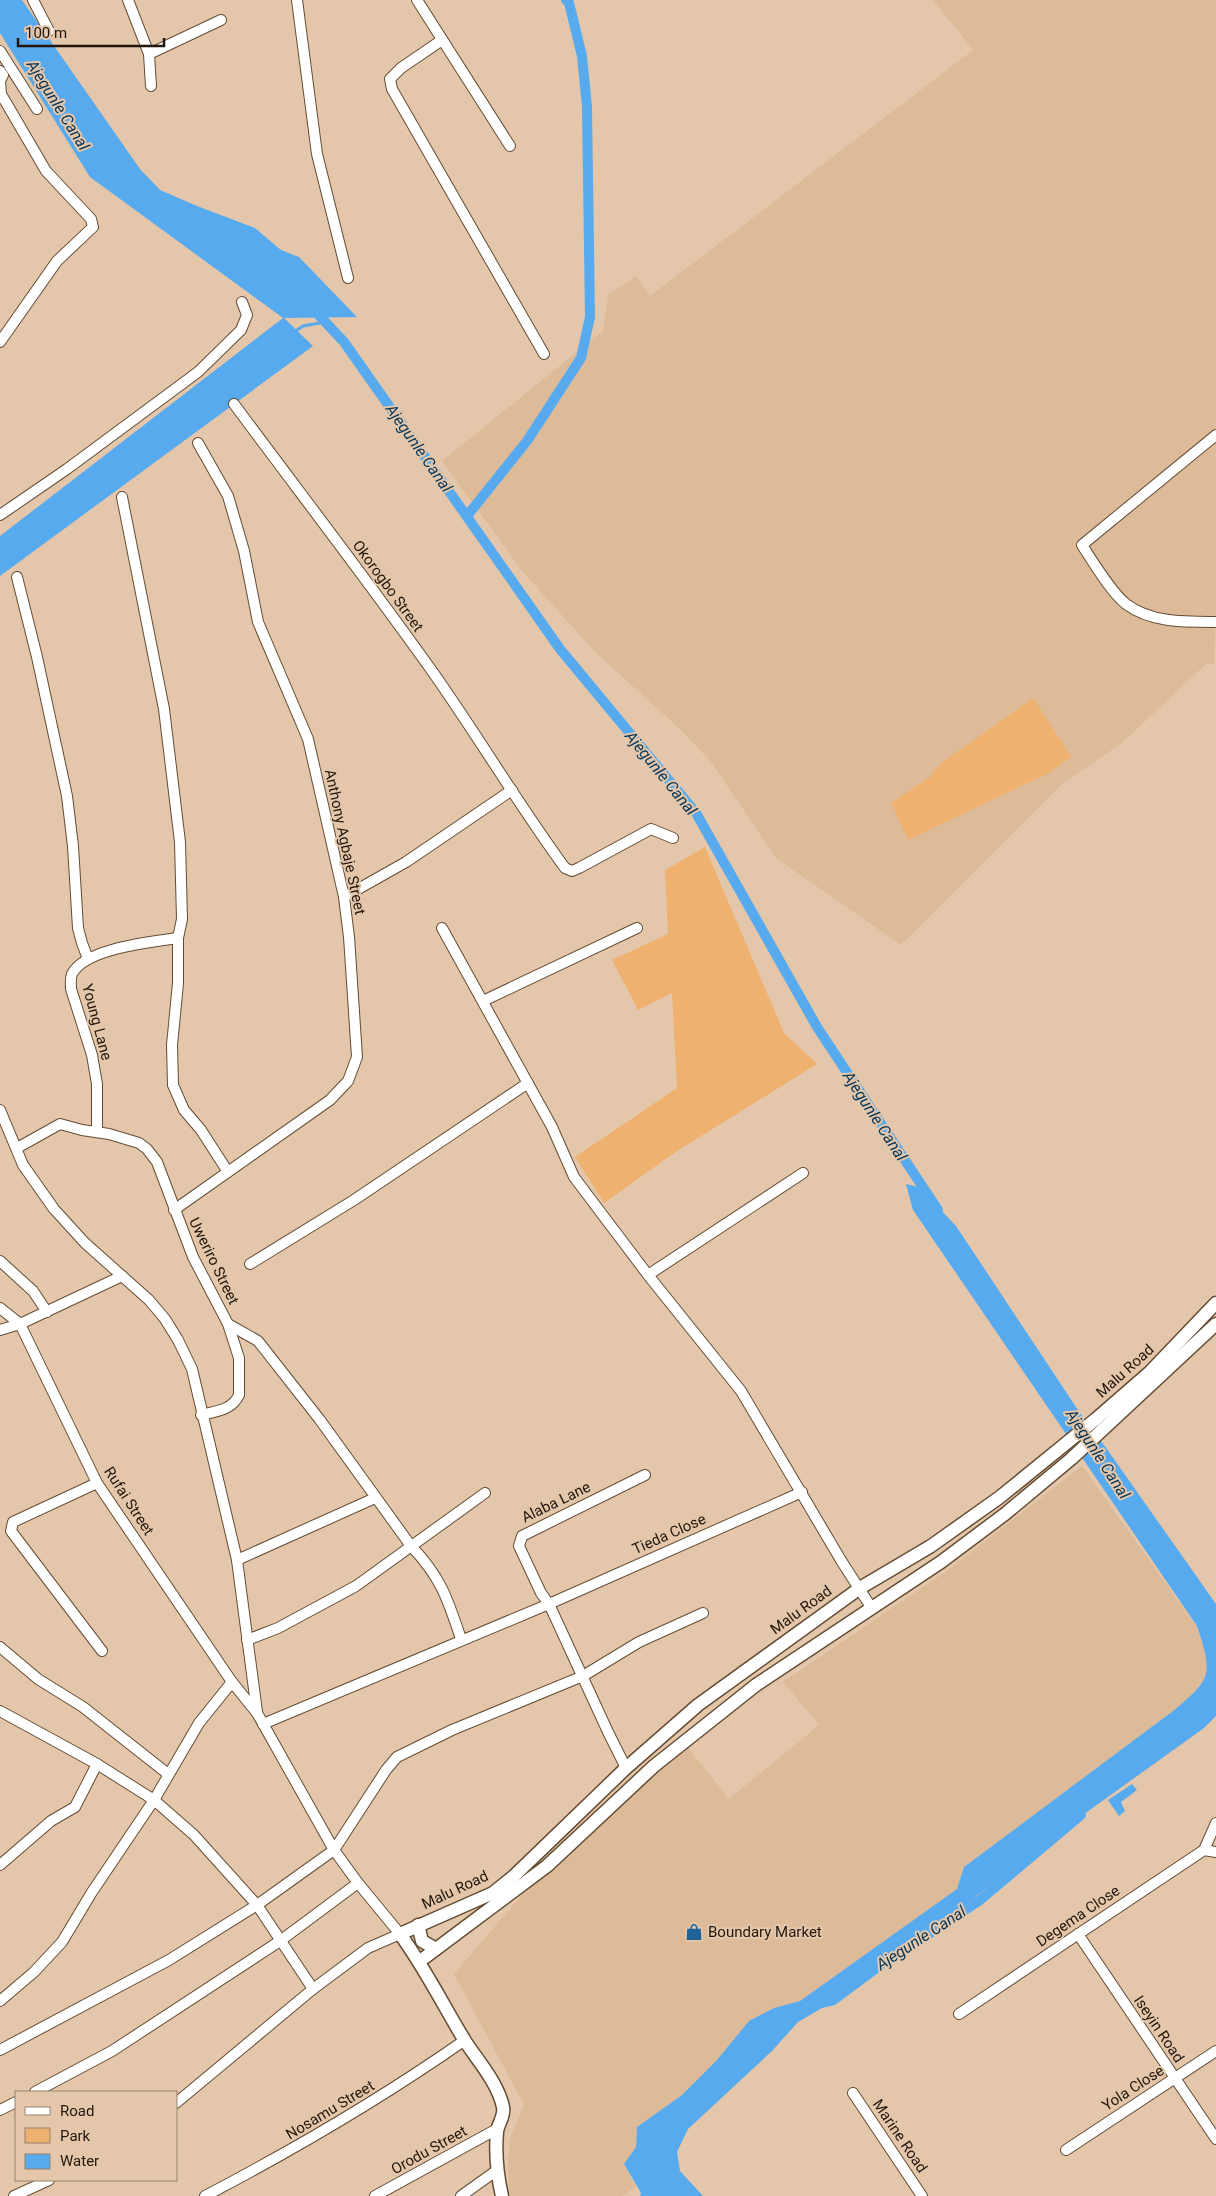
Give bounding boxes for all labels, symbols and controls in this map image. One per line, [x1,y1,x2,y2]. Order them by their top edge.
scale bar [18,15,164,47]
text: 100 m [25,24,67,42]
water label: Ajegunle Canal [22,55,94,154]
water label: Ajegunle Canal [381,399,457,496]
street label: Okorogbo Street [349,537,427,635]
water label: Ajegunle Canal [621,726,701,819]
street label: Anthony Agbaje Street [321,767,369,917]
street label: Young Lane [78,982,116,1062]
water label: Ajegunle Canal [838,1067,911,1165]
street label: Uweriro Street [185,1215,243,1307]
street label: Malu Road [1092,1340,1158,1402]
water label: Ajegunle Canal [1061,1405,1134,1503]
street label: Rufai Street [100,1463,158,1539]
street label: Alaba Lane [519,1478,593,1526]
street label: Tieda Close [629,1510,709,1558]
street label: Malu Road [767,1582,835,1638]
street label: Malu Road [419,1867,491,1913]
street label: Degema Close [1033,1881,1123,1951]
water label: Ajegunle Canal [872,1902,970,1975]
shop icon: Boundary Market [684,1922,704,1942]
place label: Boundary Market [708,1923,822,1941]
street label: Iseyin Road [1130,1992,1188,2066]
street label: Yola Close [1099,2061,1167,2115]
street label: Nosamu Street [283,2077,378,2143]
legend [15,2091,178,2181]
street label: Marine Road [869,2096,931,2176]
text: Road [60,2102,94,2120]
street label: Orodu Street [388,2122,470,2178]
text: Park [60,2127,91,2145]
text: Water [60,2152,99,2170]

